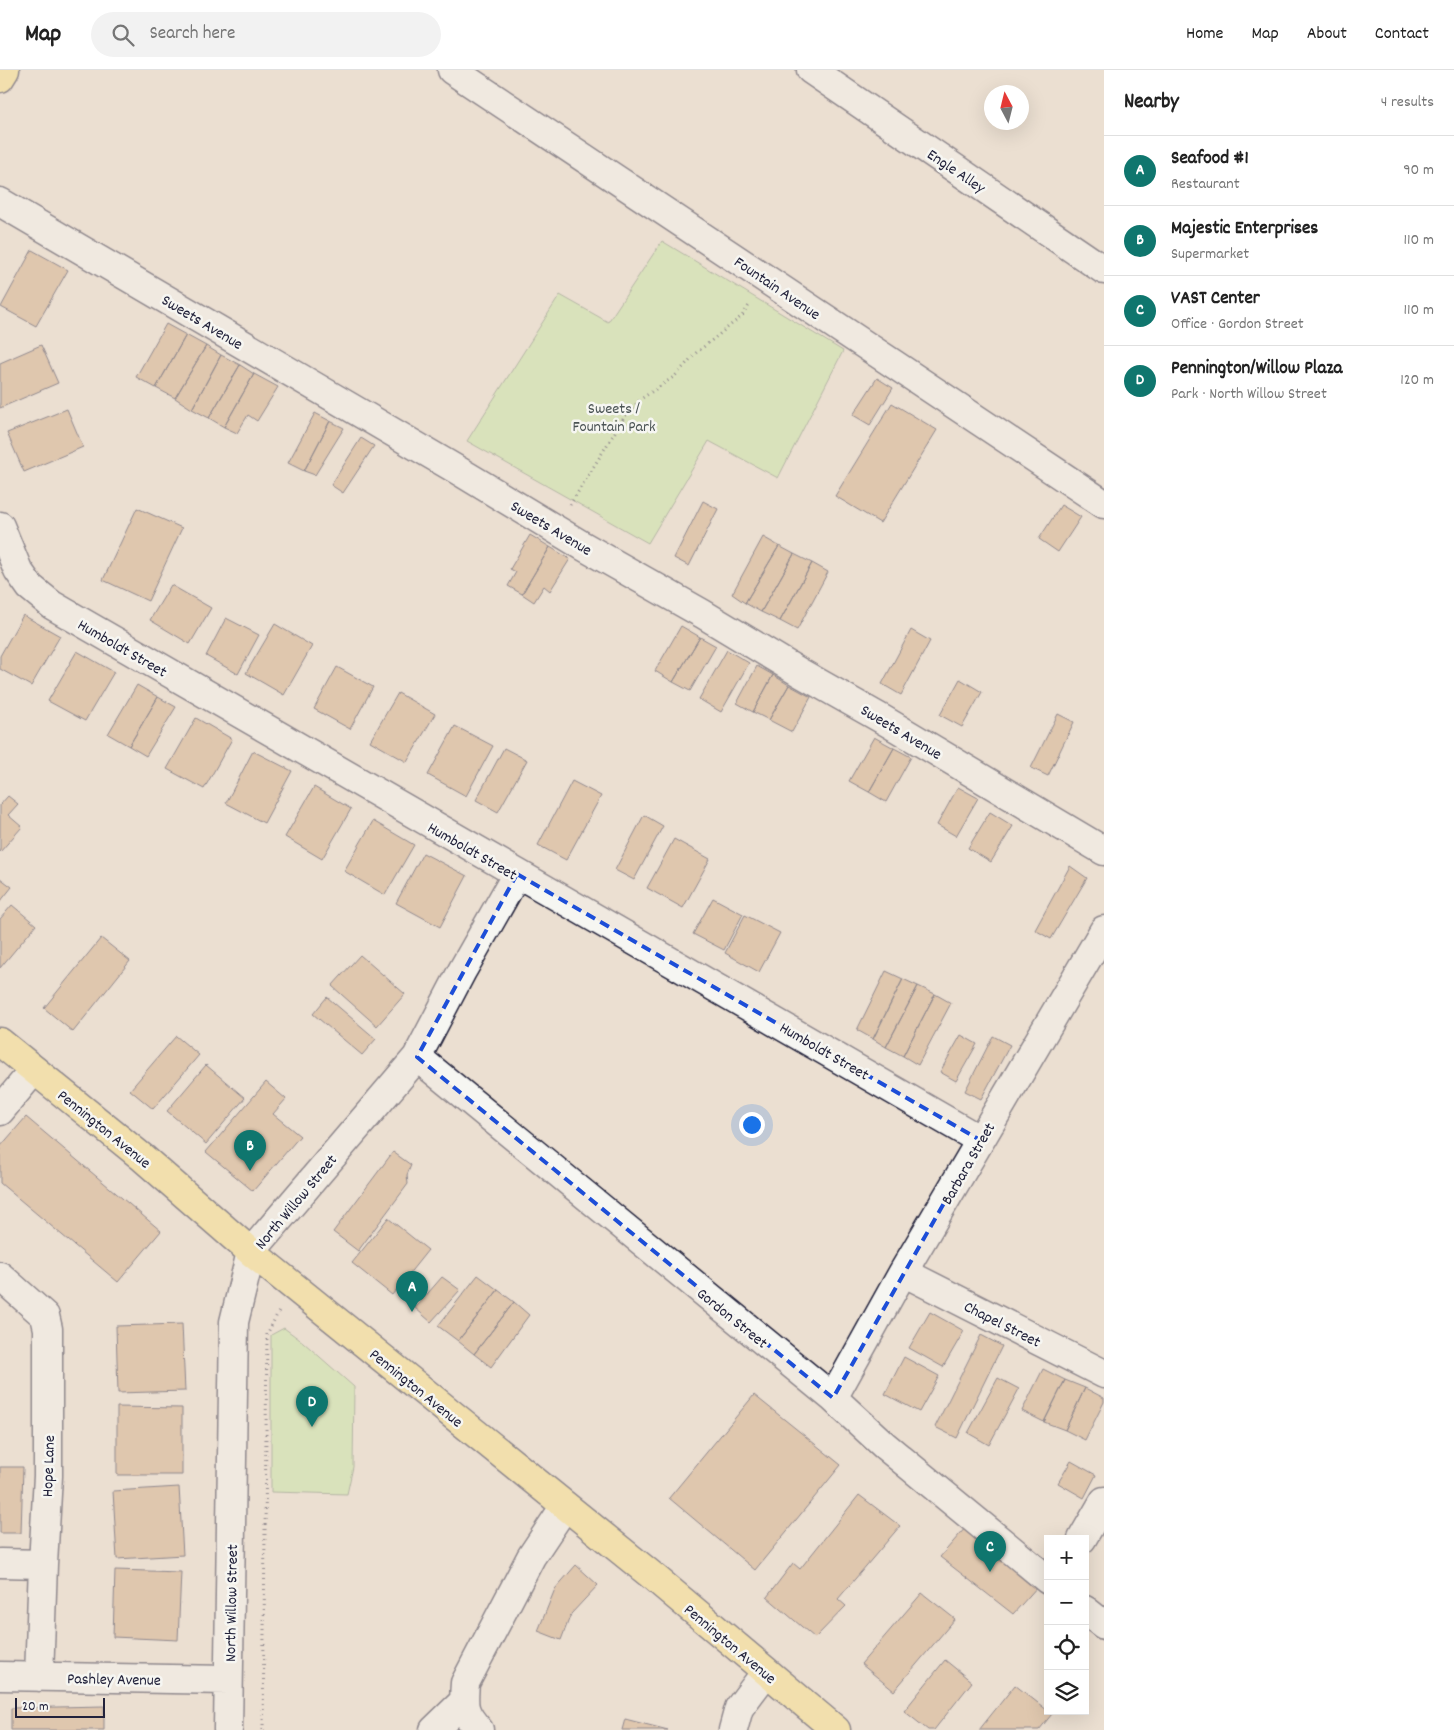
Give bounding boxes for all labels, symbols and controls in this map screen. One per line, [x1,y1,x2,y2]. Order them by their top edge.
search box [91,12,441,57]
text: Map [25,18,61,52]
icon: search [109,21,137,49]
text: Search here [149,21,235,48]
text: Home [1186,22,1223,47]
text: Map [1251,22,1279,47]
text: About [1307,22,1347,47]
text: Contact [1375,22,1429,47]
north arrow [984,85,1029,130]
text: Nearby [1124,88,1179,118]
text: 4 results [1381,91,1434,114]
street label: Engle Alley [922,144,990,200]
text: Seafood #1 [1171,146,1249,173]
text: A [1136,159,1144,182]
text: 90 m [1403,159,1434,182]
text: Restaurant [1171,173,1240,196]
text: Majestic Enterprises [1171,216,1318,243]
text: B [1136,229,1144,252]
text: 110 m [1404,229,1434,252]
text: Supermarket [1171,243,1249,266]
street label: Fountain Avenue [729,252,824,326]
text: VAST Center [1171,286,1260,313]
street label: Sweets Avenue [157,290,247,357]
text: C [1136,299,1144,322]
text: 110 m [1404,299,1434,322]
text: Office · Gordon Street [1171,313,1304,336]
text: Pennington/Willow Plaza [1171,356,1342,383]
text: D [1136,369,1144,392]
text: 120 m [1400,369,1434,392]
text: Park · North Willow Street [1171,383,1327,406]
park label: Sweets / Fountain Park [572,398,656,439]
street label: Sweets Avenue [506,496,596,563]
street label: Humboldt Street [73,614,171,684]
street label: Sweets Avenue [856,700,946,767]
street label: Humboldt Street [423,817,521,887]
street label: Humboldt Street [775,1017,873,1087]
street label: Pennington Avenue [52,1085,155,1175]
your location [739,1112,765,1138]
street label: Barbara Street [936,1119,1002,1210]
pin: B [234,1130,266,1171]
street label: North Willow Street [250,1150,344,1255]
pin: A [396,1271,428,1312]
street label: Gordon Street [691,1283,772,1355]
street label: Chapel Street [959,1296,1044,1354]
street label: Pennington Avenue [364,1344,467,1434]
pin: D [296,1386,328,1427]
street label: Hope Lane [37,1435,62,1497]
pin: C [974,1531,1006,1572]
map controls [1044,1535,1089,1715]
button: + [1044,1535,1089,1580]
street label: North Willow Street [220,1544,245,1662]
button: − [1044,1580,1089,1625]
street label: Pennington Avenue [678,1599,781,1690]
button: locate [1044,1625,1089,1670]
street label: Pashley Avenue [67,1668,161,1693]
button: layers [1044,1670,1089,1715]
scale bar [15,1695,105,1718]
text: 20 m [22,1697,49,1717]

